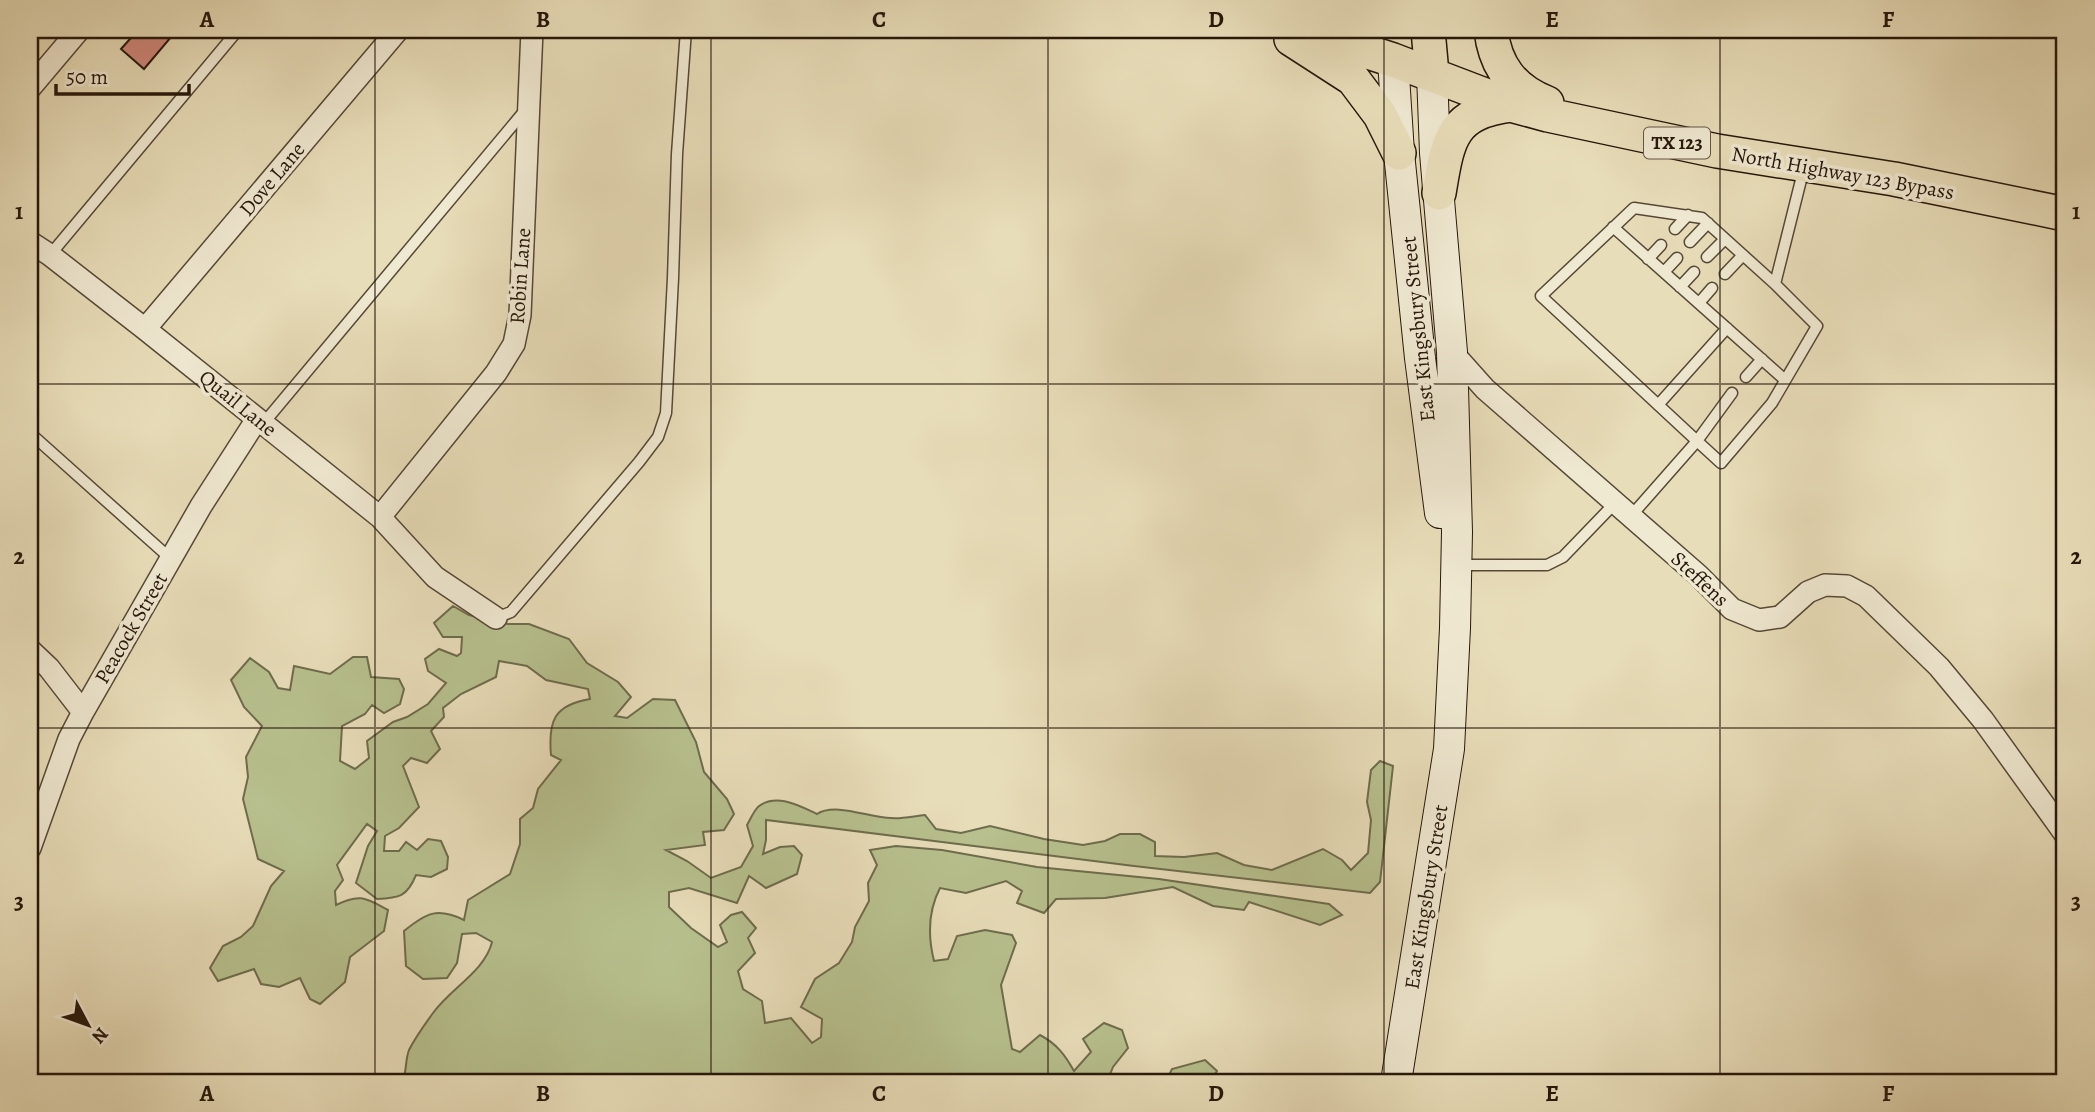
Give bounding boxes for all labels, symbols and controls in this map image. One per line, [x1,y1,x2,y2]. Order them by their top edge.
text: A [199,4,215,35]
text: B [536,4,550,35]
text: C [872,4,886,35]
text: D [1208,4,1224,35]
text: E [1545,4,1559,35]
text: F [1882,4,1895,35]
scale bar [56,52,189,96]
text: 50 m [66,63,108,91]
road number: TX 123 [1644,127,1710,158]
street label: Dove Lane [233,136,311,222]
street label: North Highway 123 Bypass [1730,140,1956,206]
text: 1 [15,196,23,227]
text: 1 [2072,196,2080,227]
street label: Robin Lane [503,227,537,325]
street label: East Kingsbury Street [1394,235,1442,423]
street label: Quail Lane [193,363,283,443]
text: 2 [13,541,25,572]
text: 2 [2070,541,2082,572]
street label: Steffens [1665,545,1735,613]
street label: Peacock Street [88,567,174,689]
street label: East Kingsbury Street [1398,803,1454,991]
text: 3 [14,886,24,917]
text: 3 [2071,886,2081,917]
north arrow [52,990,122,1060]
text: N [86,1022,114,1049]
text: A [199,1078,215,1109]
text: B [536,1078,550,1109]
text: C [872,1078,886,1109]
text: D [1208,1078,1224,1109]
text: E [1545,1078,1559,1109]
text: F [1882,1078,1895,1109]

